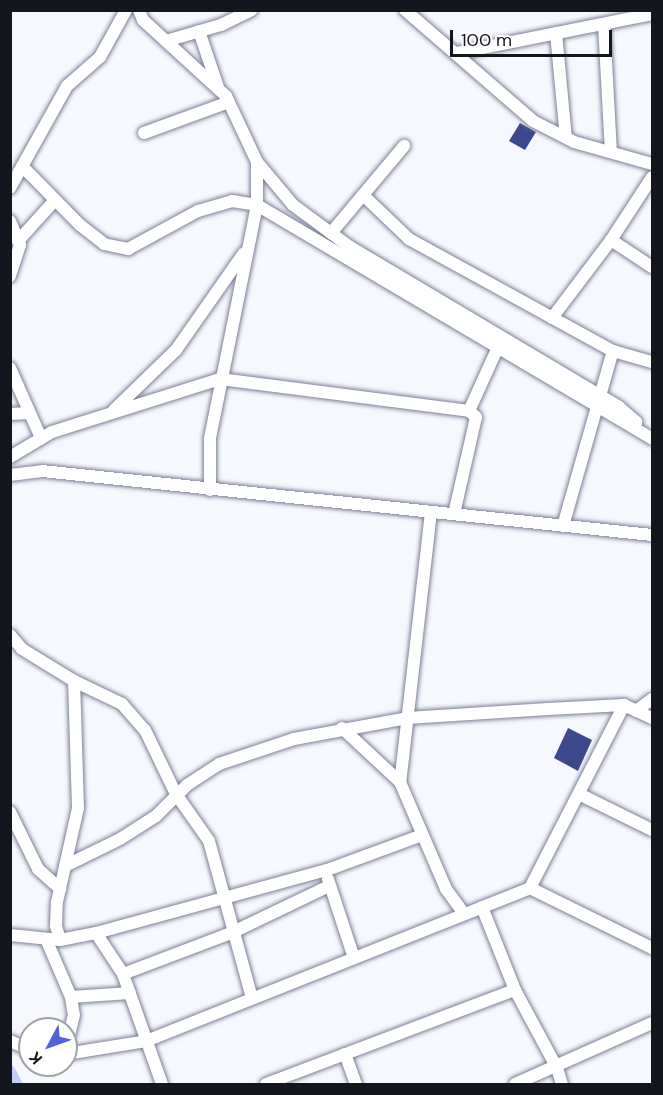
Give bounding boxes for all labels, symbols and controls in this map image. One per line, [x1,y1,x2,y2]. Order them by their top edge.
scale bar [453,18,615,56]
text: 100 m [461,28,512,52]
north arrow [18,1017,78,1077]
text: K [24,1047,47,1069]

